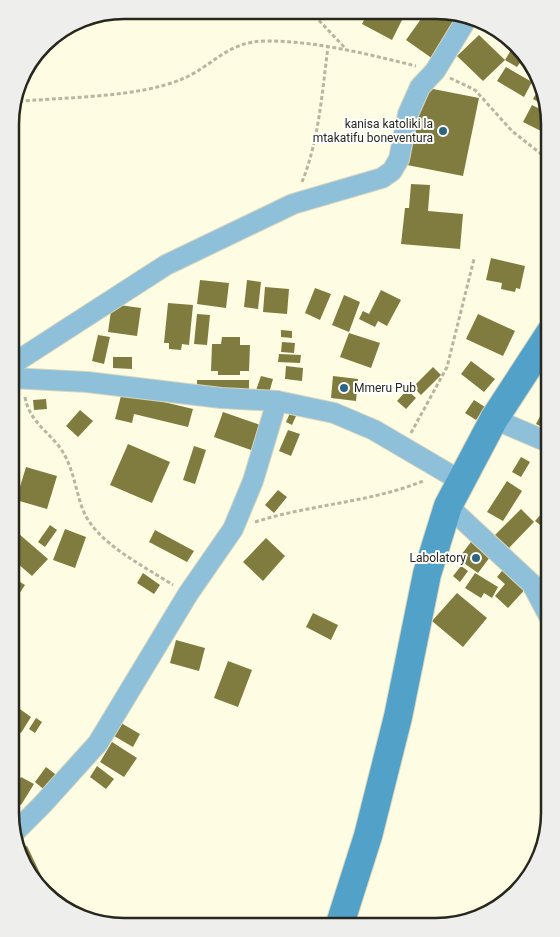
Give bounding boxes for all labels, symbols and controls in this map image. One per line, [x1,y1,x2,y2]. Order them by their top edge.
place label: kanisa katoliki la mtakatifu boneventura [313,117,433,145]
marker: kanisa katoliki la mtakatifu boneventura [437,125,449,137]
place label: Mmeru Pub [354,381,416,395]
marker: Mmeru Pub [338,382,350,394]
place label: Labolatory [409,551,466,565]
marker: Labolatory [470,552,482,564]

